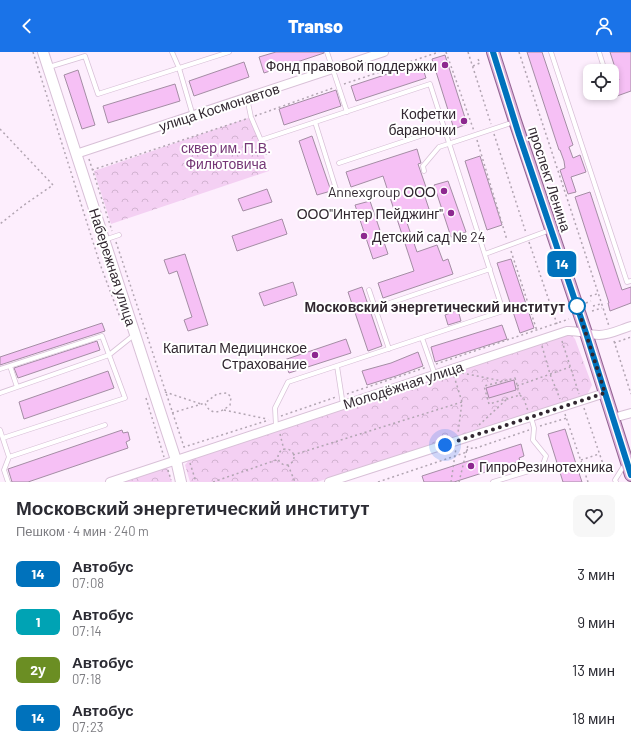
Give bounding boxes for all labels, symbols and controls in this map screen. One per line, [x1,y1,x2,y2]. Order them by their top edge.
icon: back [16,15,38,37]
text: Transo [288,15,343,37]
icon: person [593,15,615,37]
place label: Фонд правовой поддержки [266,57,437,74]
marker: Фонд правовой поддержки [440,60,450,70]
map controls [583,64,619,100]
button: locate [583,64,619,100]
street label: улица Космонавтов [157,79,281,135]
place label: Кофетки бараночки [388,105,456,138]
marker: Кофетки бараночки [459,116,469,126]
street label: проспект Ленина [525,125,575,234]
park label: сквер им. П.В. Филютовича [181,139,271,172]
place label: Annexgroup ООО [328,183,436,200]
marker: Annexgroup ООО [439,186,449,196]
place label: ООО"Интер Пейджинг" [297,205,443,222]
street label: Набережная улица [86,206,140,328]
marker: ООО"Интер Пейджинг" [446,208,456,218]
place label: Детский сад № 24 [372,228,485,245]
marker: Детский сад № 24 [359,231,369,241]
line badge: 14 [544,251,580,277]
text: 14 [555,255,569,272]
marker: Московский энергетический институт [568,297,586,315]
place label: Московский энергетический институт [304,298,565,315]
place label: Капитал Медицинское Страхование [163,339,307,372]
marker: Капитал Медицинское Страхование [310,350,320,360]
street label: Молодёжная улица [341,358,465,412]
your location [435,435,455,455]
place label: ГипроРезинотехника [479,458,613,475]
marker: ГипроРезинотехника [466,461,476,471]
button: heart [573,495,615,537]
text: Московский энергетический институт [16,496,370,519]
text: Пешком · 4 мин · 240 m [16,523,149,539]
text: Автобус [72,557,134,575]
text: 14 [31,565,45,582]
text: 3 мин [577,565,615,583]
text: 07:08 [72,575,104,591]
text: Автобус [72,605,134,623]
text: 1 [36,613,40,630]
text: 9 мин [577,613,615,631]
text: 07:14 [72,623,102,639]
text: Автобус [72,653,134,671]
text: 2у [30,661,46,678]
text: 13 мин [572,661,615,679]
text: 07:18 [72,671,101,687]
text: Автобус [72,701,134,719]
text: 14 [31,709,45,726]
text: 18 мин [572,709,615,727]
text: 07:23 [72,719,104,735]

